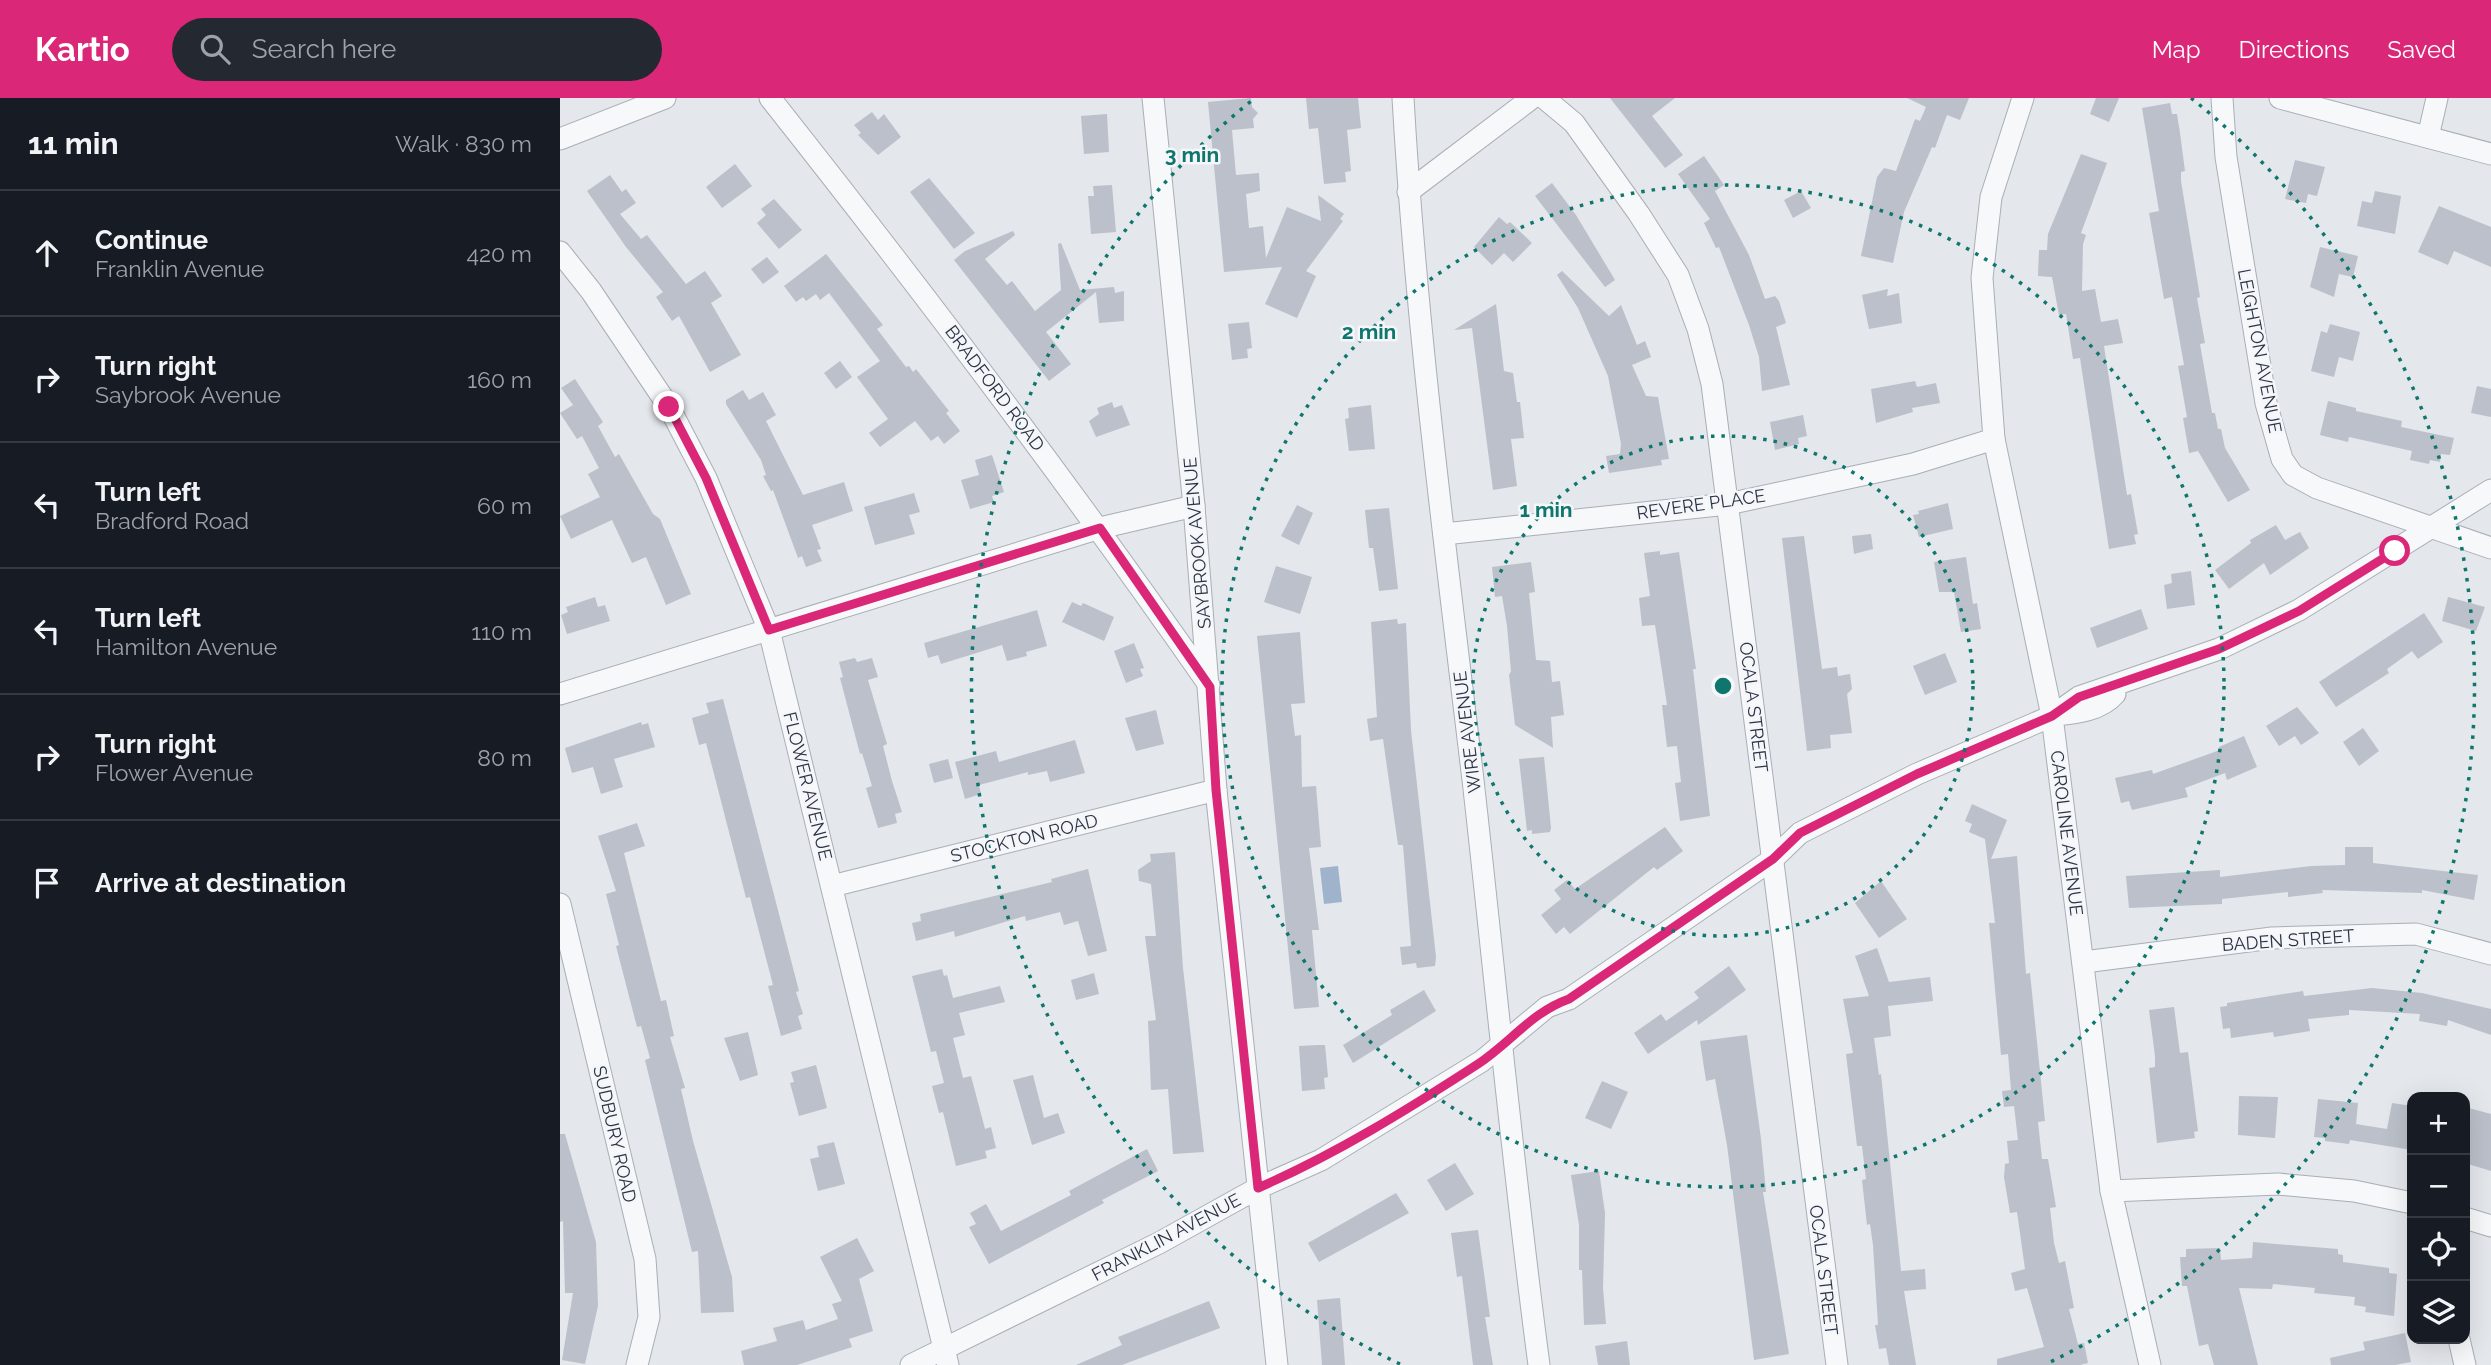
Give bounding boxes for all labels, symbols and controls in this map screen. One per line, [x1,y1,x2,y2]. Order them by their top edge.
search box [172,18,662,81]
text: Kartio [35,30,130,69]
icon: search [196,30,234,68]
text: Search here [252,34,396,64]
text: Map [2152,35,2201,64]
text: Directions [2239,35,2349,64]
text: Saved [2387,35,2456,64]
text: 11 min [28,126,119,161]
text: Walk · 830 m [395,130,532,157]
text: 3 min [1165,142,1219,167]
text: Continue [95,225,208,255]
icon: ahead [28,234,66,272]
text: 420 m [466,240,532,267]
text: Franklin Avenue [95,255,264,282]
street label: LEIGHTON AVENUE [2234,267,2286,435]
text: 2 min [1342,319,1396,344]
street label: BRADFORD ROAD [941,321,1049,455]
text: Turn right [95,351,216,381]
icon: right [28,360,66,398]
text: 160 m [467,366,532,393]
text: Saybrook Avenue [95,381,281,408]
route end [653,391,684,422]
street label: SAYBROOK AVENUE [1179,456,1215,630]
text: Turn left [95,477,201,507]
street label: REVERE PLACE [1635,485,1767,523]
icon: left [28,486,66,524]
text: 60 m [477,492,532,519]
text: 1 min [1519,497,1573,522]
text: Bradford Road [95,507,249,534]
route start [2379,535,2410,566]
text: Turn left [95,603,201,633]
icon: left [28,612,66,650]
text: 110 m [471,618,532,645]
text: Hamilton Avenue [95,633,277,660]
street label: OCALA STREET [1736,641,1772,773]
street label: WIRE AVENUE [1449,670,1485,794]
centre of rings [1711,674,1735,698]
street label: FLOWER AVENUE [779,710,837,862]
text: Turn right [95,729,216,759]
icon: right [28,738,66,776]
text: 80 m [477,744,532,771]
street label: CAROLINE AVENUE [2046,749,2088,917]
text: Flower Avenue [95,759,253,786]
street label: STOCKTON ROAD [948,809,1100,866]
icon: arrive [28,864,66,902]
text: Arrive at destination [95,868,346,898]
street label: BADEN STREET [2221,925,2355,955]
street label: SUDBURY ROAD [589,1064,641,1205]
map controls [2407,1092,2470,1344]
button: + [2407,1092,2470,1155]
button: − [2407,1155,2470,1218]
street label: FRANKLIN AVENUE [1088,1189,1244,1285]
street label: OCALA STREET [1806,1204,1842,1336]
button: locate [2407,1218,2470,1281]
button: layers [2407,1281,2470,1344]

